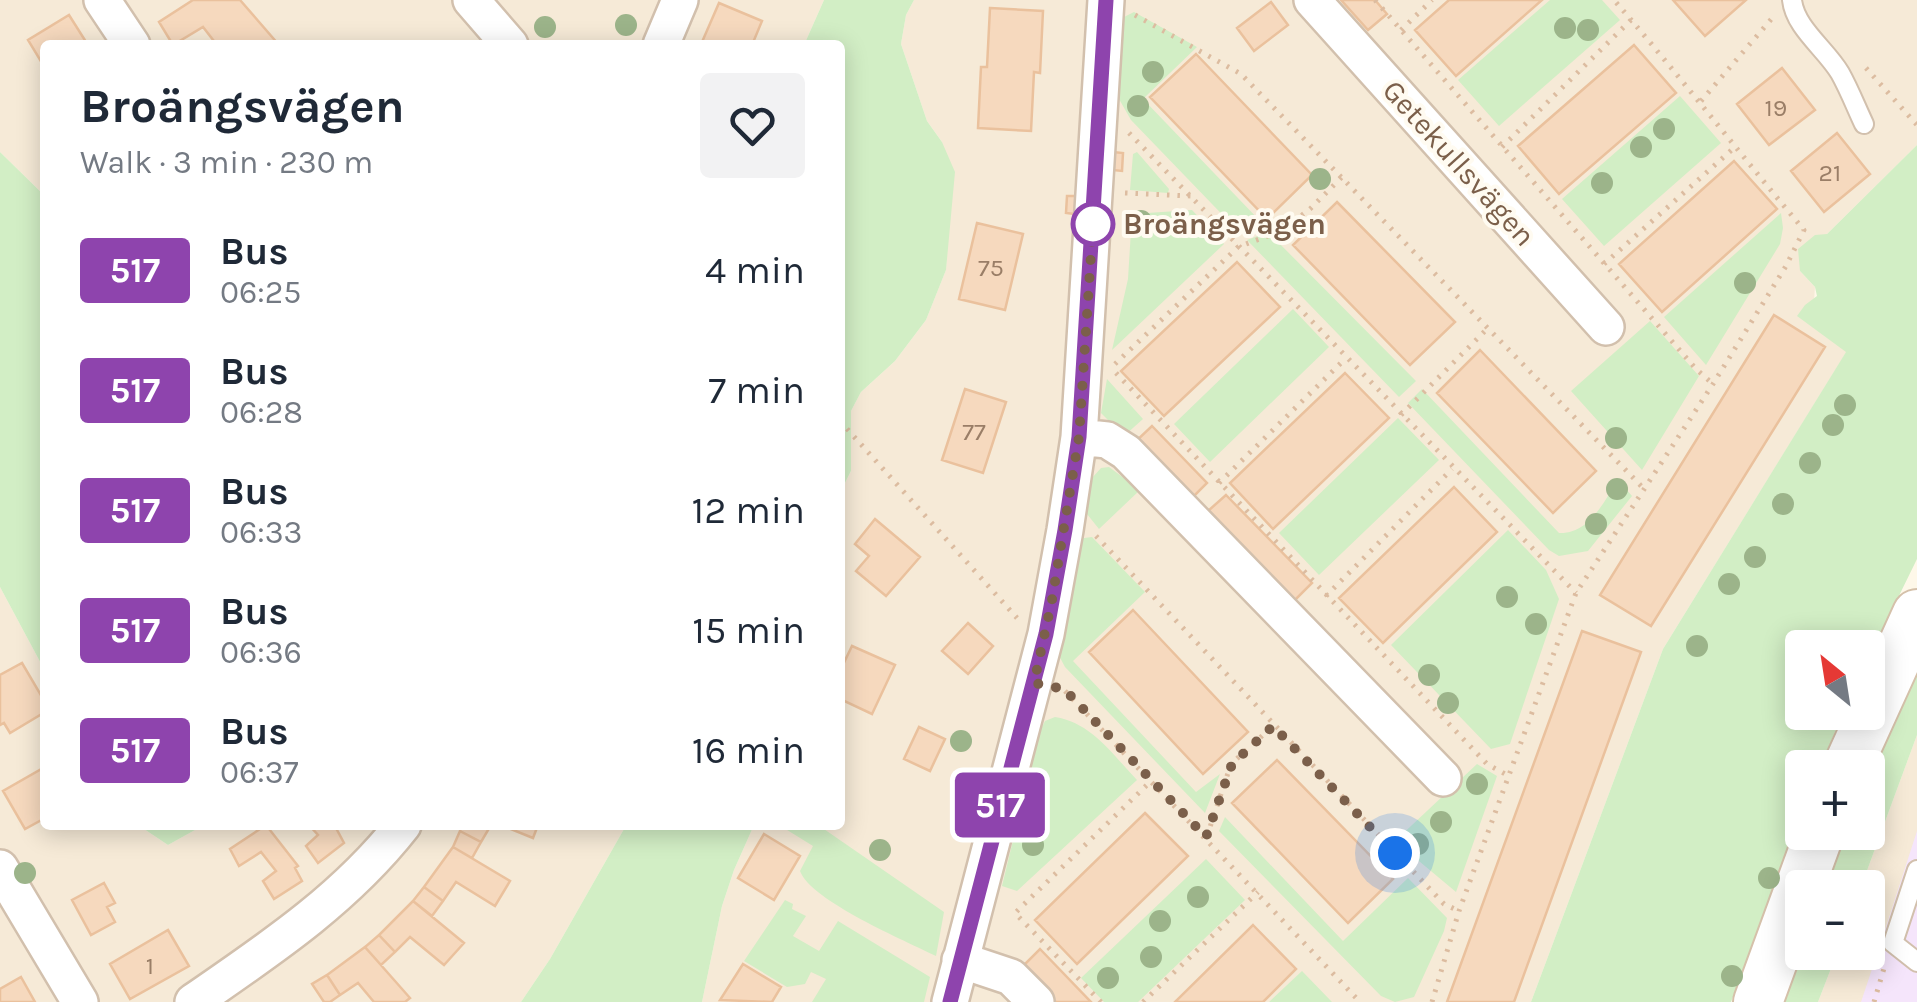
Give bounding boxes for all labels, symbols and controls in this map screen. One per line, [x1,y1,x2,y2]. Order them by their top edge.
button: heart [700,73,805,178]
street label: Getekullsvägen [1375,73,1543,253]
text: Broängsvägen [80,78,405,134]
house number: 19 [1765,93,1787,122]
text: Walk · 3 min · 230 m [80,144,373,181]
house number: 21 [1819,158,1841,187]
marker: Broängsvägen [1072,203,1114,245]
place label: Broängsvägen [1123,206,1326,242]
text: Bus [220,229,289,274]
text: 4 min [705,248,805,293]
text: 517 [110,250,160,291]
house number: 75 [978,253,1004,282]
text: 06:25 [220,274,301,311]
text: Bus [220,349,289,394]
text: 7 min [708,368,805,413]
text: 517 [110,370,160,411]
text: 06:28 [220,394,303,431]
house number: 77 [962,417,986,446]
text: Bus [220,469,289,514]
text: 12 min [692,488,805,533]
text: 517 [110,490,160,531]
text: 06:33 [220,514,302,551]
text: Bus [220,589,289,634]
text: 15 min [692,608,805,653]
text: 517 [110,610,160,651]
north arrow [1785,630,1885,730]
map controls [1785,630,1885,970]
text: 06:36 [220,634,302,671]
text: Bus [220,709,289,754]
text: 16 min [692,728,805,773]
text: 517 [110,730,160,771]
button: + [1785,750,1885,850]
text: 06:37 [220,754,299,791]
line badge: 517 [942,772,1058,838]
text: 517 [975,785,1025,826]
your location [1370,828,1420,878]
button: − [1785,870,1885,970]
house number: 1 [146,951,154,980]

